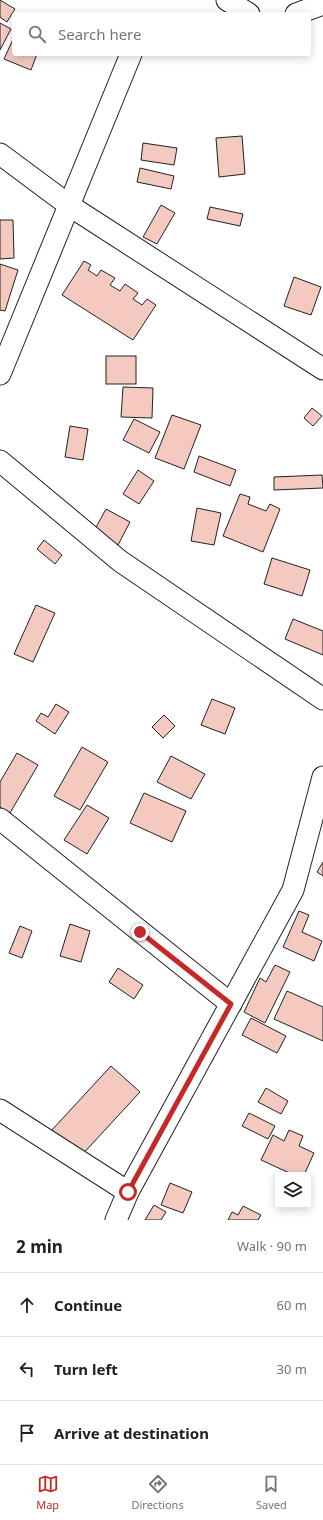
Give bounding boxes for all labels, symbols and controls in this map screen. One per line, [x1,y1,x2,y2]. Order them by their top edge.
search box [12,12,311,56]
icon: search [26,23,48,45]
text: Search here [58,24,141,44]
route end [131,923,149,941]
map controls [275,1172,311,1208]
button: layers [275,1172,311,1208]
route start [119,1183,137,1201]
text: 2 min [16,1235,63,1258]
text: Walk · 90 m [237,1237,307,1255]
icon: ahead [16,1294,38,1316]
text: Continue [54,1295,122,1315]
text: 60 m [277,1296,307,1314]
icon: left [16,1358,38,1380]
text: Turn left [54,1359,118,1379]
text: 30 m [277,1360,307,1378]
icon: arrive [16,1422,38,1444]
text: Arrive at destination [54,1423,209,1443]
tab: Map [36,1473,59,1512]
tab: Directions [131,1473,184,1512]
tab: Saved [256,1473,287,1512]

